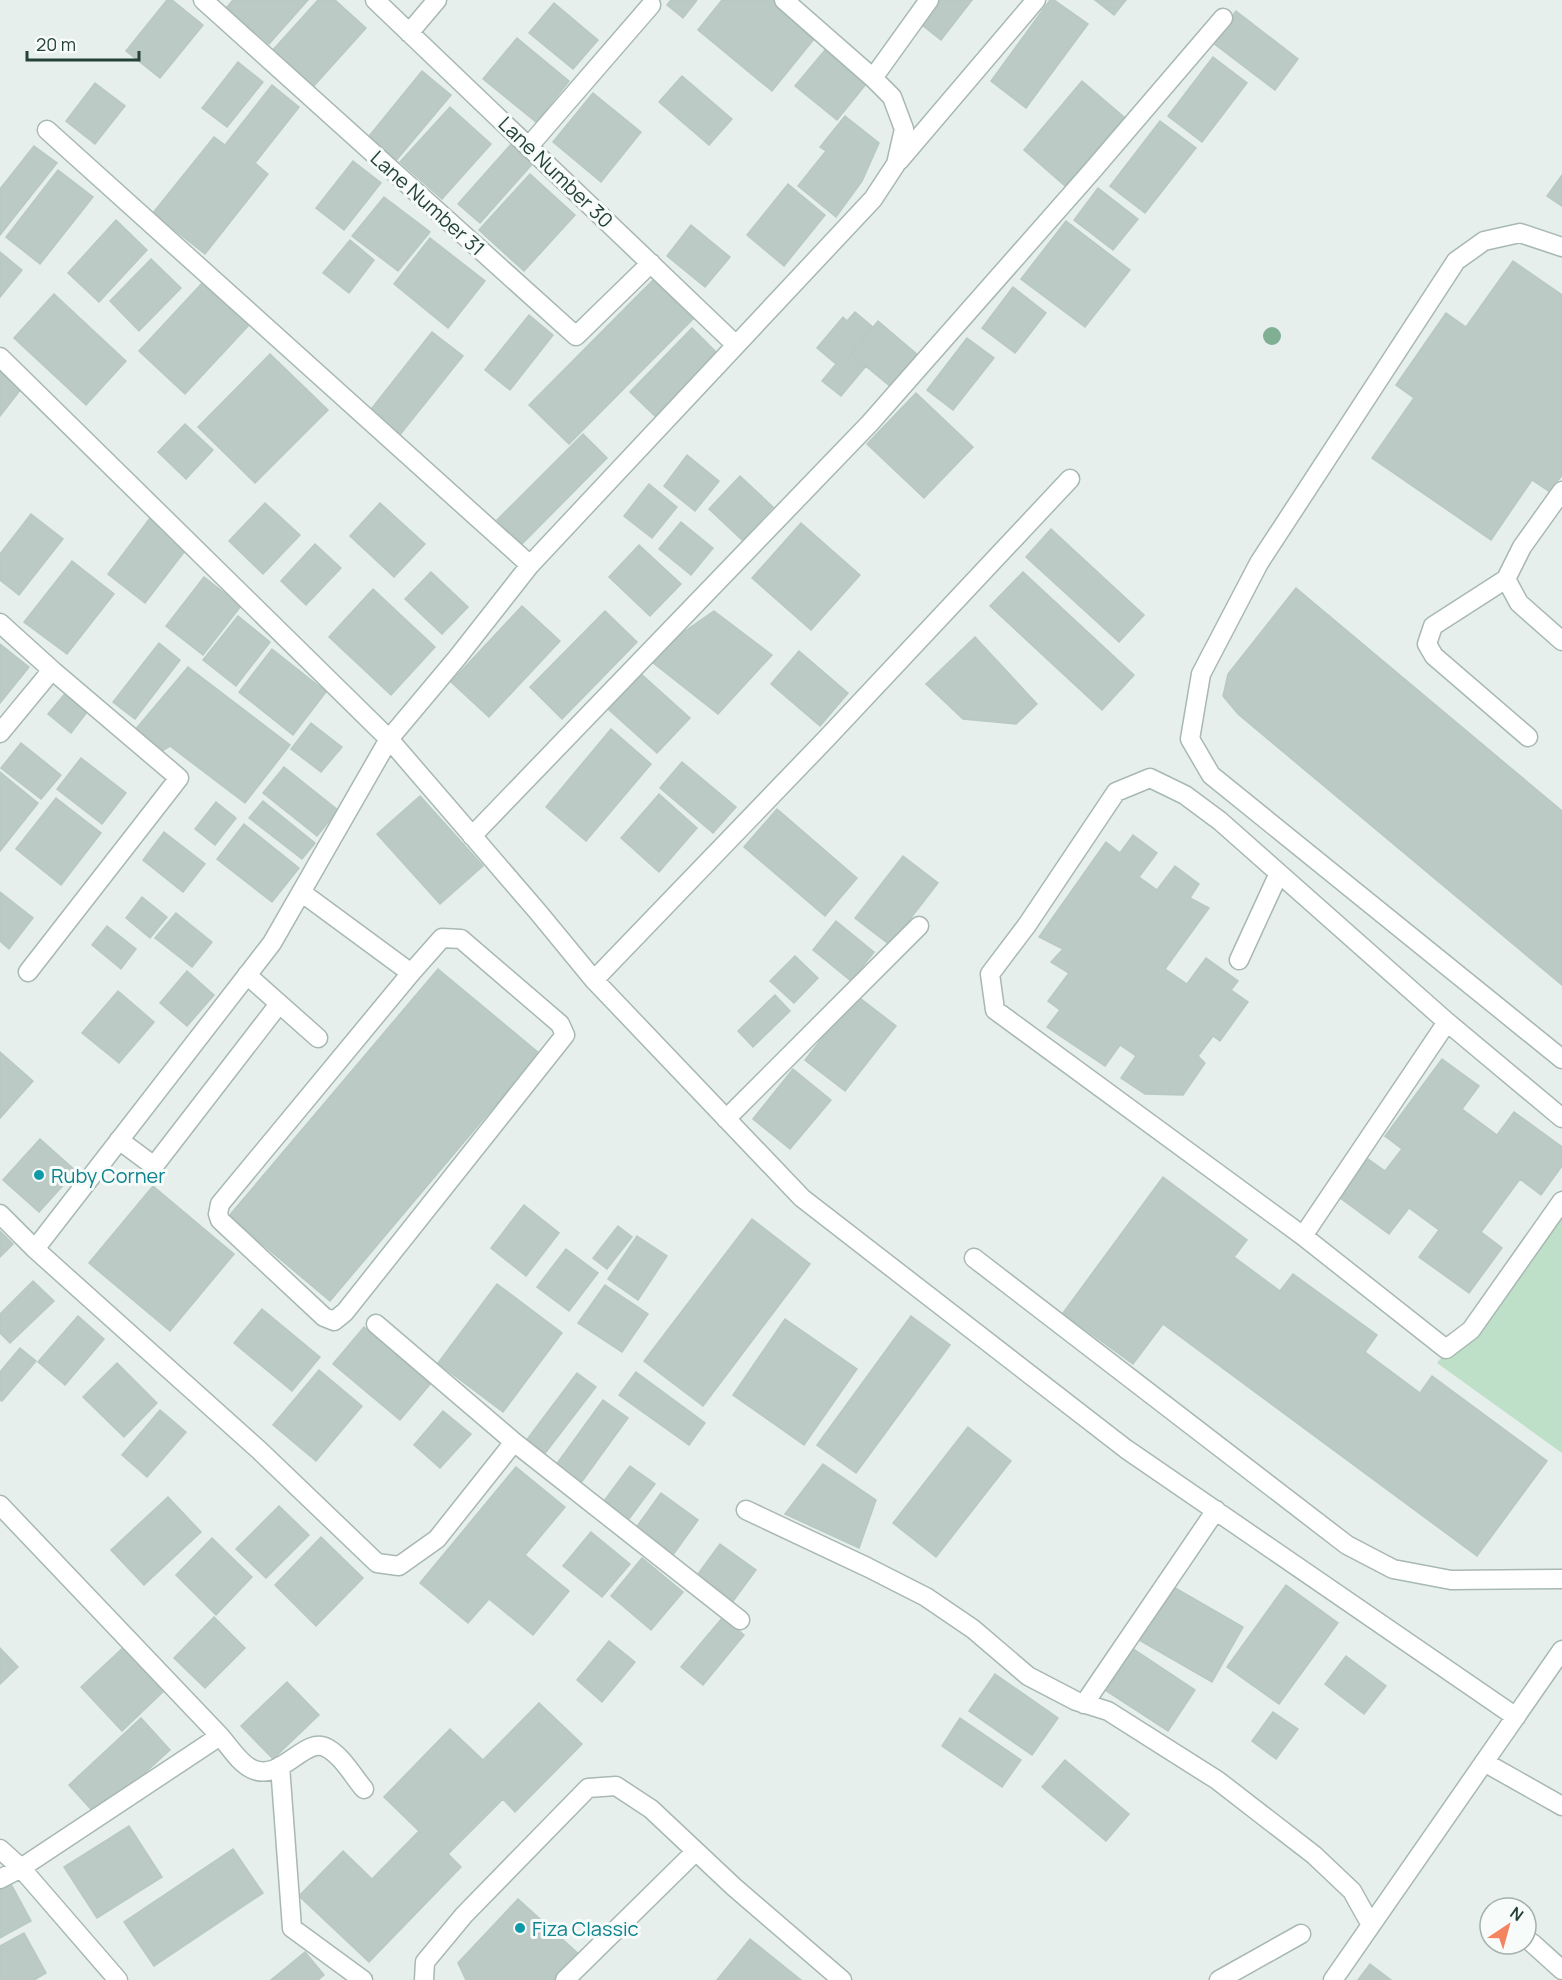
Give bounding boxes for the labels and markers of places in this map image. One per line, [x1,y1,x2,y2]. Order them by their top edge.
place label: Ruby Corner [51,1162,165,1189]
marker: Ruby Corner [32,1168,46,1182]
place label: Fiza Classic [532,1915,639,1942]
marker: Fiza Classic [513,1921,527,1935]

